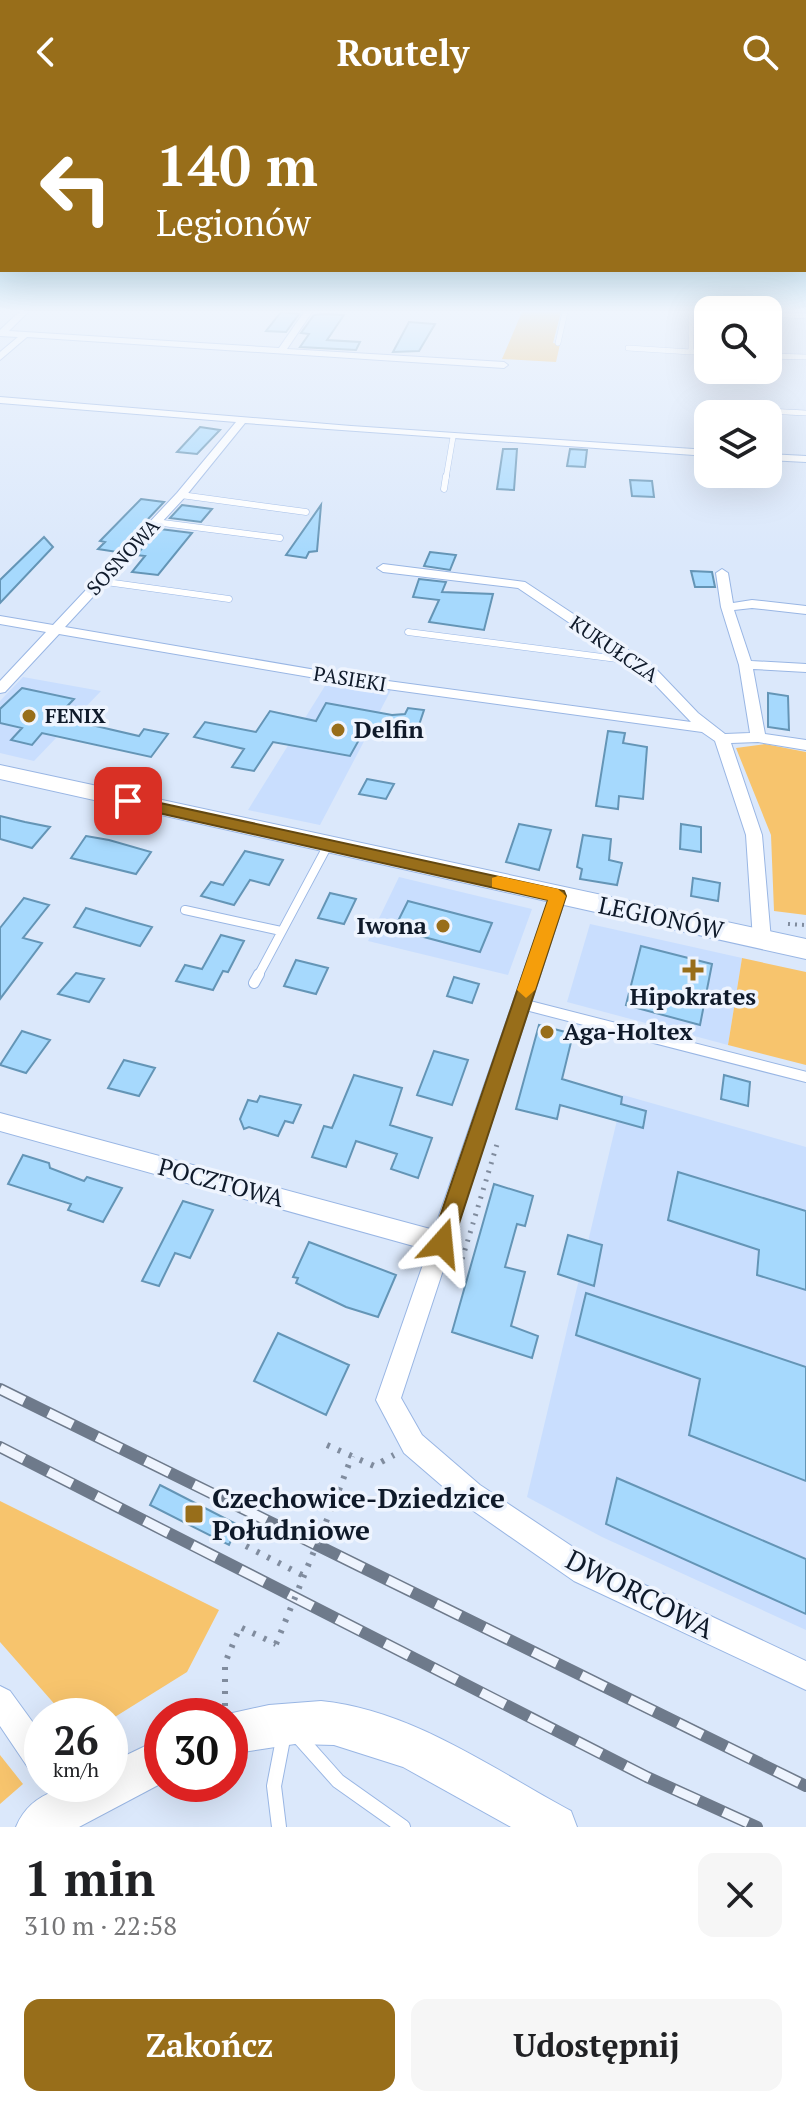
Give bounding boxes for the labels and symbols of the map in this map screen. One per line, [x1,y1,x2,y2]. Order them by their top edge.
street label: SOSNOWA [80,512,165,601]
street label: KUKUŁCZA [565,609,664,688]
street label: PASIEKI [312,659,388,698]
place label: FENIX [45,702,106,729]
marker: FENIX [20,707,38,725]
place label: Delfin [354,713,424,745]
marker: Delfin [329,721,347,739]
pin [94,767,162,835]
street label: LEGIONÓW [596,888,727,946]
place label: Iwona [356,909,428,941]
marker: Iwona [434,917,452,935]
marker: Hipokrates [684,961,702,979]
place label: Hipokrates [630,980,756,1012]
place label: Aga-Holtex [563,1015,693,1047]
marker: Aga-Holtex [538,1023,556,1041]
street label: POCZTOWA [155,1150,288,1214]
position arrow [400,1201,484,1285]
place label: Czechowice-Dziedzice Południowe [212,1479,505,1548]
marker: Czechowice-Dziedzice Południowe [183,1503,205,1525]
street label: DWORCOWA [560,1540,721,1647]
speed limit sign: 30 [144,1698,248,1802]

